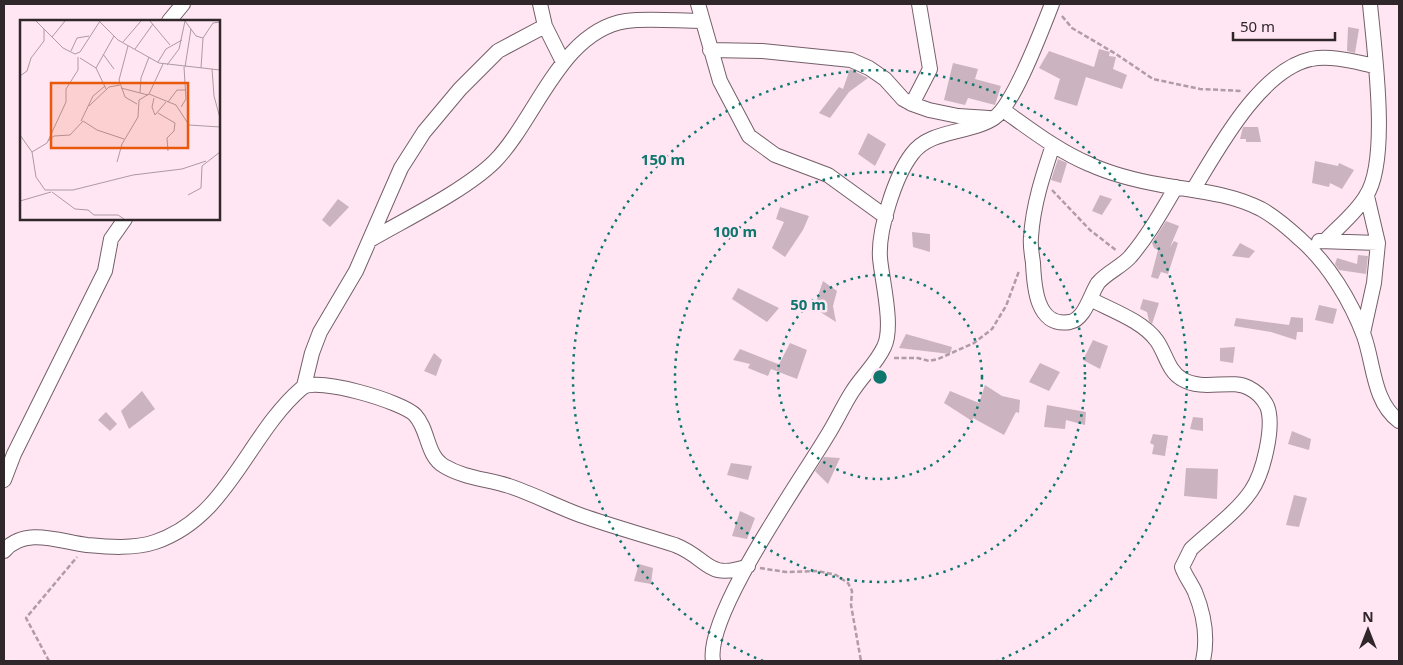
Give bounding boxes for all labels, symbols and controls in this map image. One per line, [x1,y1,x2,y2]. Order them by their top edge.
scale bar [1233,10,1336,42]
text: 50 m [1240,16,1275,36]
inset map [20,20,220,220]
text: 150 m [641,149,685,169]
text: 100 m [713,221,757,241]
text: 50 m [790,294,826,314]
centre of rings [871,368,889,386]
north arrow [1343,605,1393,655]
text: N [1362,607,1374,626]

